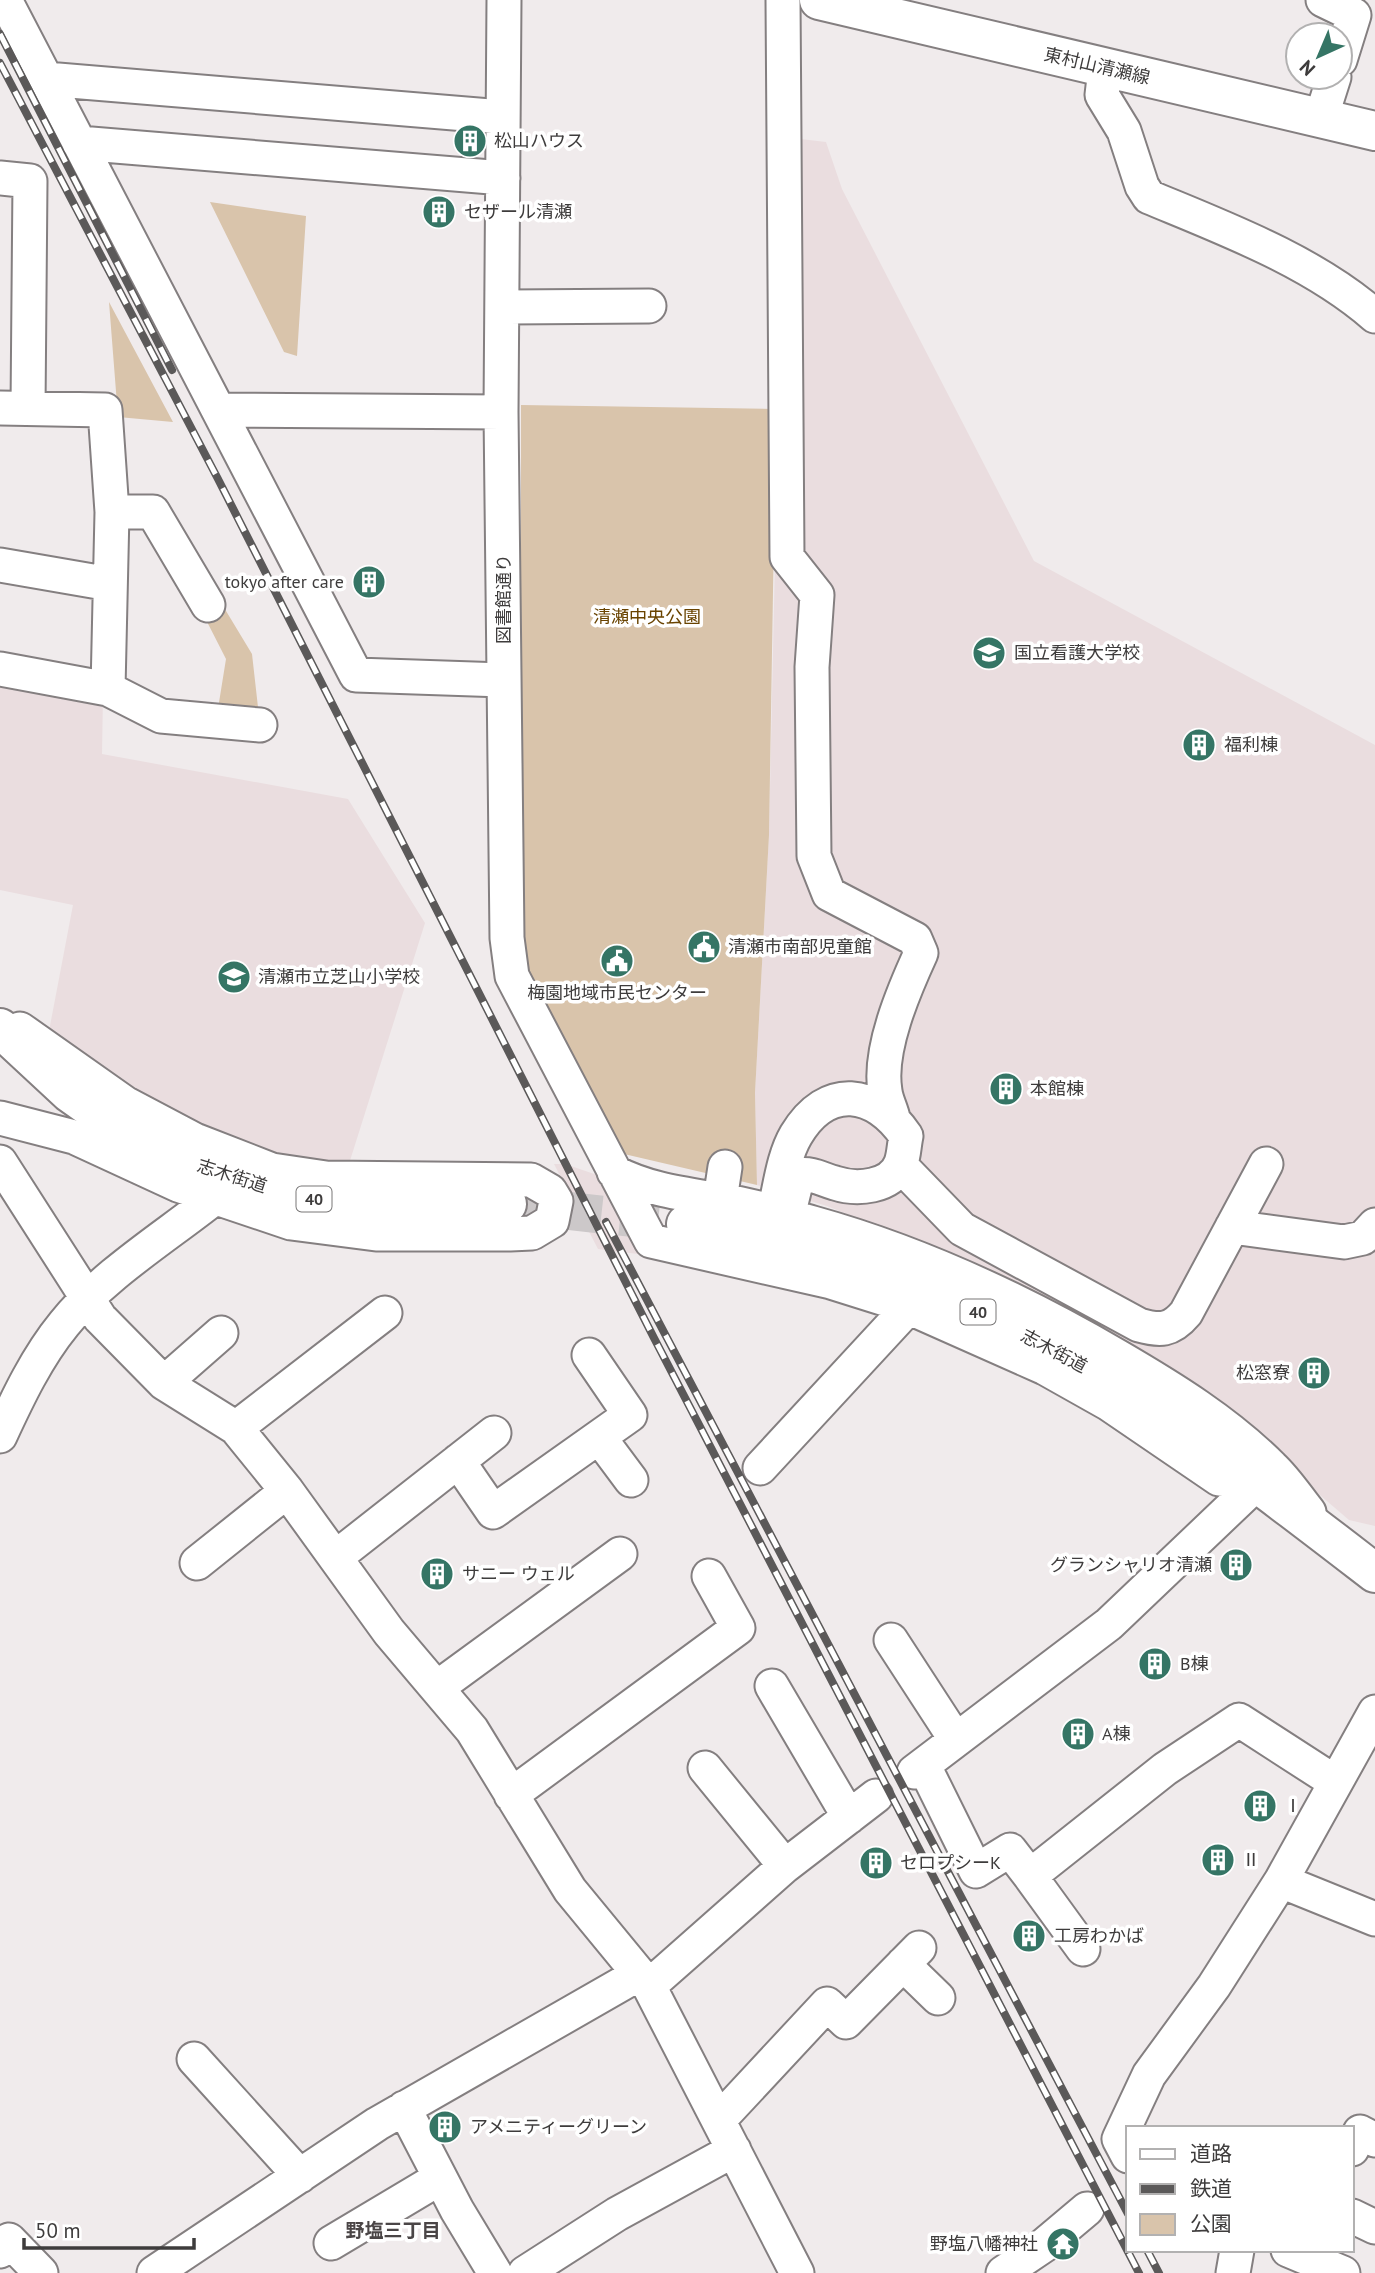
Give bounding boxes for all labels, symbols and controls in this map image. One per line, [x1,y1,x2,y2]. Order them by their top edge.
north arrow [1284,21,1354,91]
street label: 東村山清瀬線 [1042,42,1152,89]
text: N [1294,55,1320,81]
building icon: 松山ハウス [451,122,489,160]
place label: 松山ハウス [494,129,584,152]
building icon: セザール清瀬 [420,193,458,231]
place label: セザール清瀬 [464,200,572,223]
street label: 図書館通り [492,554,515,644]
building icon: tokyo after care [350,563,388,601]
place label: tokyo after care [225,570,344,593]
park label: 清瀬中央公園 [593,605,701,628]
school or university icon: 国立看護大学校 [970,634,1008,672]
place label: 国立看護大学校 [1014,641,1140,664]
building icon: 福利棟 [1180,726,1218,764]
place label: 福利棟 [1224,733,1278,756]
public building icon: 清瀬市南部児童館 [685,928,723,966]
place label: 清瀬市南部児童館 [728,935,872,958]
public building icon: 梅園地域市民センター [598,942,636,980]
school or university icon: 清瀬市立芝山小学校 [215,958,253,996]
place label: 清瀬市立芝山小学校 [258,965,420,988]
place label: 梅園地域市民センター [527,981,707,1004]
building icon: 本館棟 [987,1070,1025,1108]
place label: 本館棟 [1030,1077,1084,1100]
street label: 志木街道 [194,1153,270,1198]
road number: 40 [296,1186,332,1212]
road number: 40 [960,1300,996,1324]
street label: 志木街道 [1017,1324,1091,1378]
building icon: 松窓寮 [1295,1354,1333,1392]
place label: 松窓寮 [1236,1361,1290,1384]
building icon: グランシャリオ清瀬 [1217,1546,1255,1584]
place label: グランシャリオ清瀬 [1050,1553,1212,1576]
building icon: サニー ウェル [418,1555,456,1593]
place label: サニー ウェル [462,1562,575,1585]
building icon: B棟 [1136,1645,1174,1683]
place label: B棟 [1180,1652,1209,1675]
building icon: A棟 [1059,1715,1097,1753]
place label: A棟 [1102,1722,1131,1745]
building icon: Ⅰ [1241,1787,1279,1825]
place label: Ⅰ [1284,1794,1302,1817]
building icon: Ⅱ [1199,1841,1237,1879]
building icon: セロプシーK [857,1844,895,1882]
place label: Ⅱ [1242,1848,1260,1871]
place label: セロプシーK [900,1851,1001,1874]
building icon: 工房わかば [1010,1917,1048,1955]
place label: 工房わかば [1054,1924,1144,1947]
building icon: アメニティーグリーン [426,2108,464,2146]
place label: アメニティーグリーン [470,2115,647,2138]
legend [1126,2126,1354,2252]
text: 道路 [1190,2140,1232,2167]
text: 鉄道 [1190,2175,1232,2202]
scale bar [24,2206,194,2250]
text: 公園 [1190,2210,1232,2237]
text: 50 m [35,2217,81,2244]
district label: 野塩三丁目 [345,2218,441,2242]
temple icon: 野塩八幡神社 [1044,2225,1082,2263]
place label: 野塩八幡神社 [930,2232,1038,2255]

